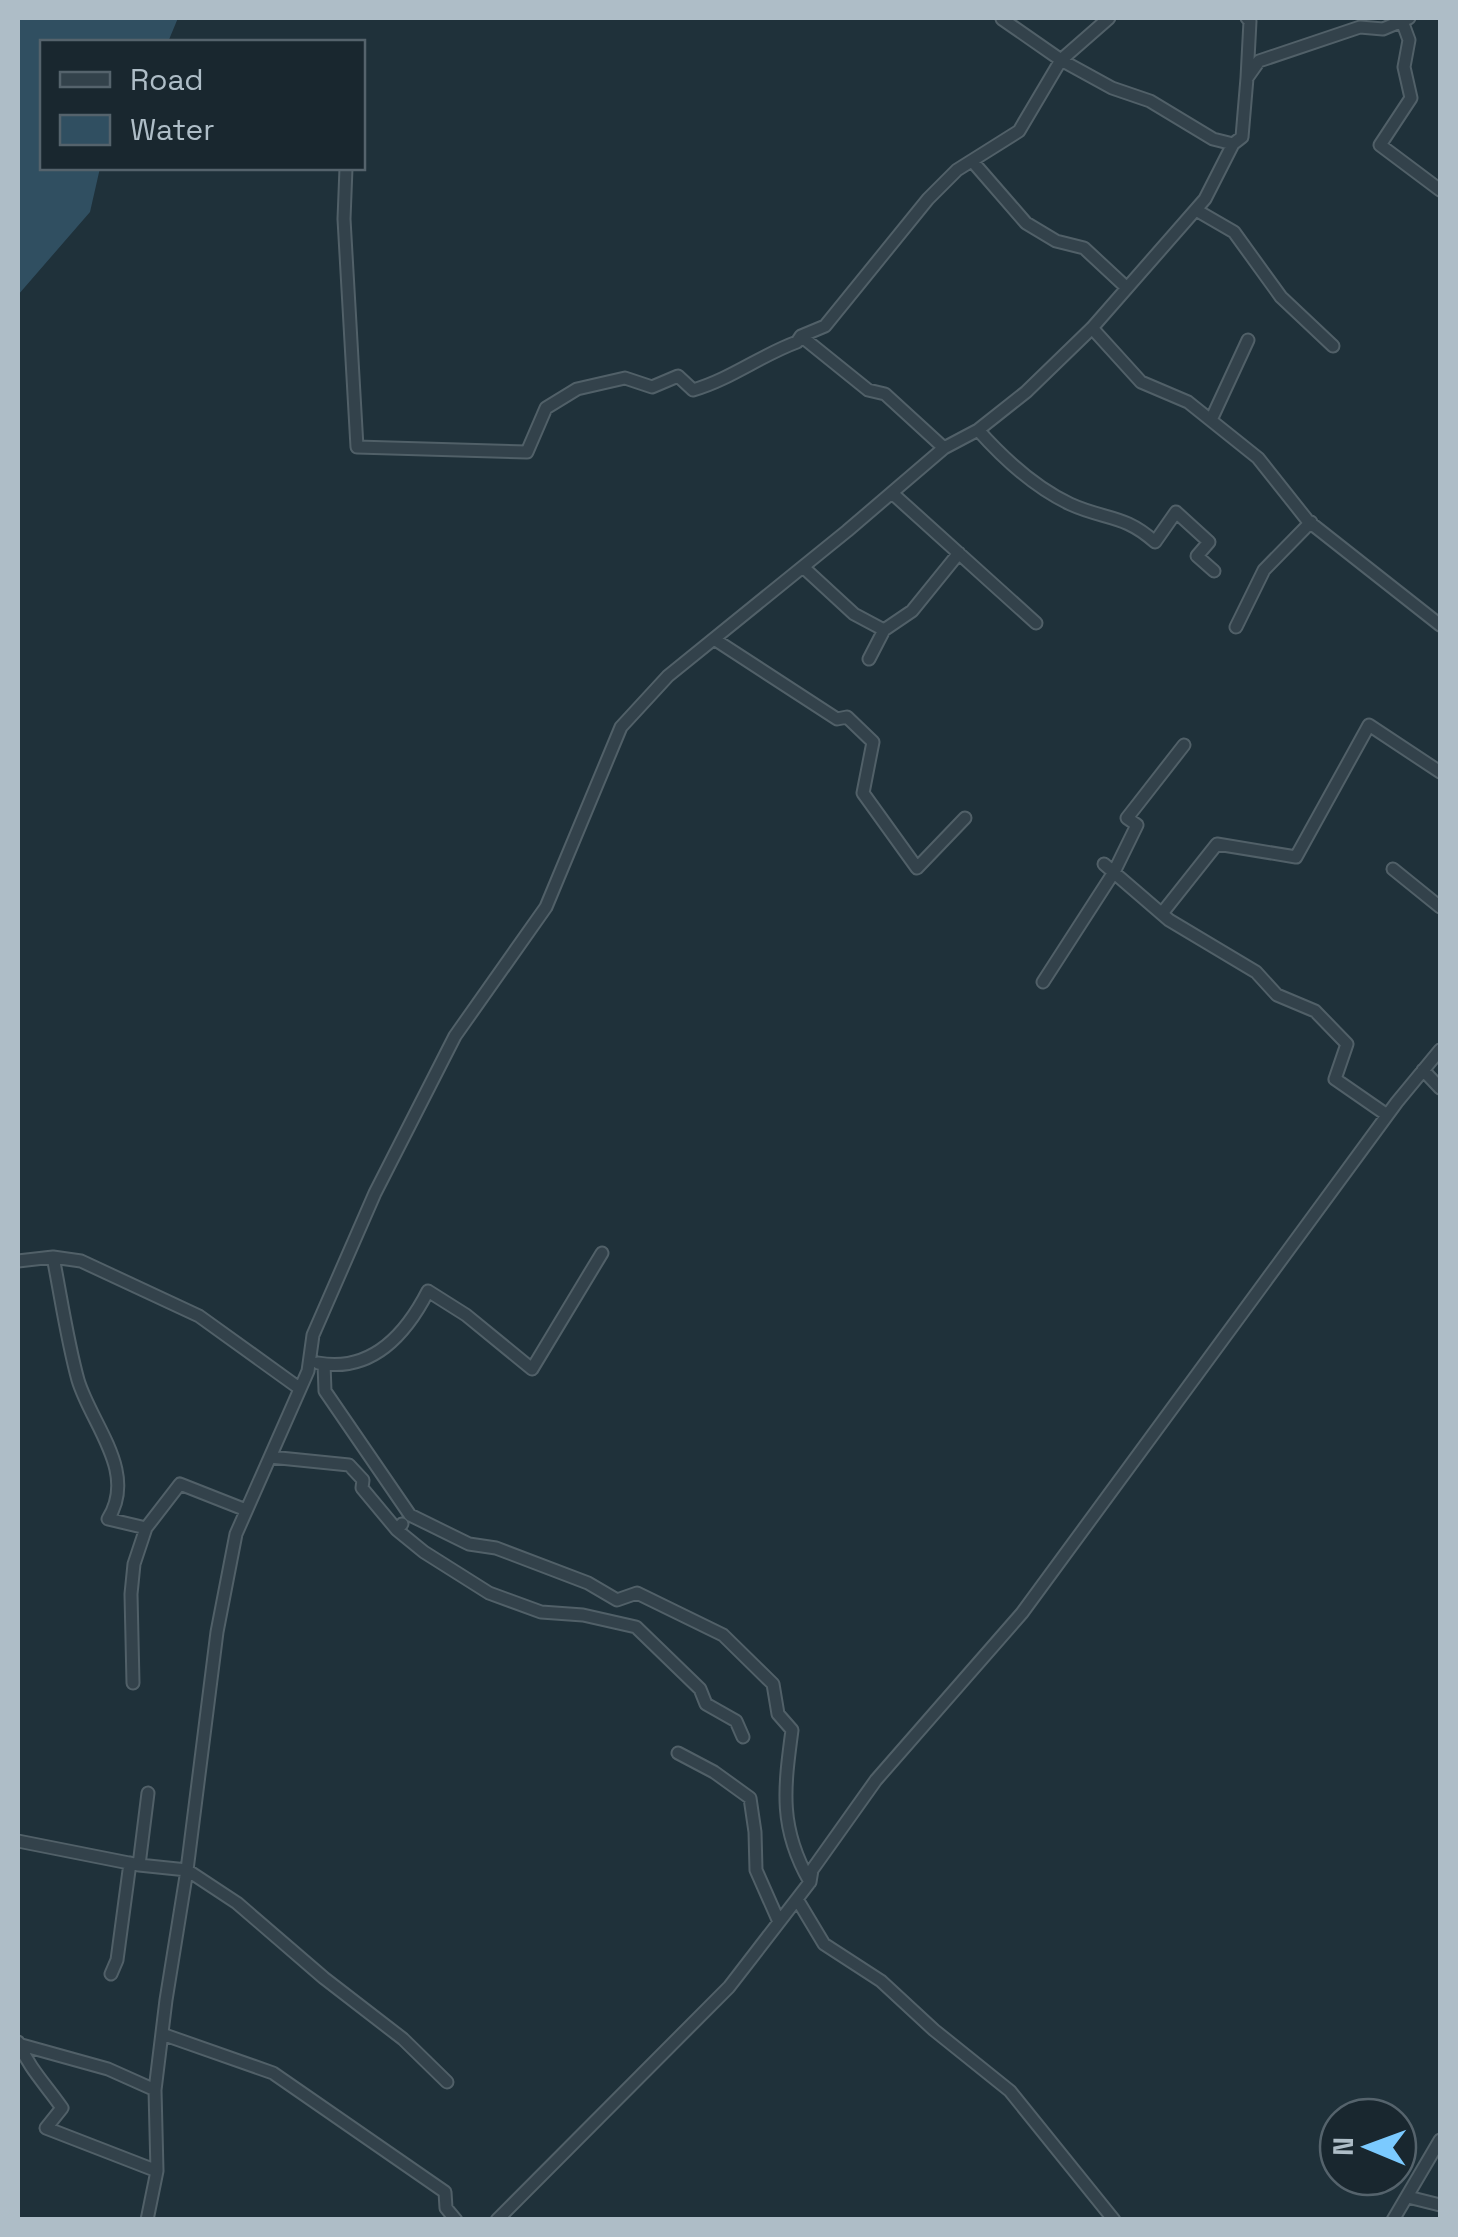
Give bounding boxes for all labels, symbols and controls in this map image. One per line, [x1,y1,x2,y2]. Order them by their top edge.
legend [40,40,365,170]
text: Road [130,60,204,99]
text: Water [130,110,215,149]
north arrow [1318,2097,1418,2197]
text: N [1325,2137,1361,2156]

